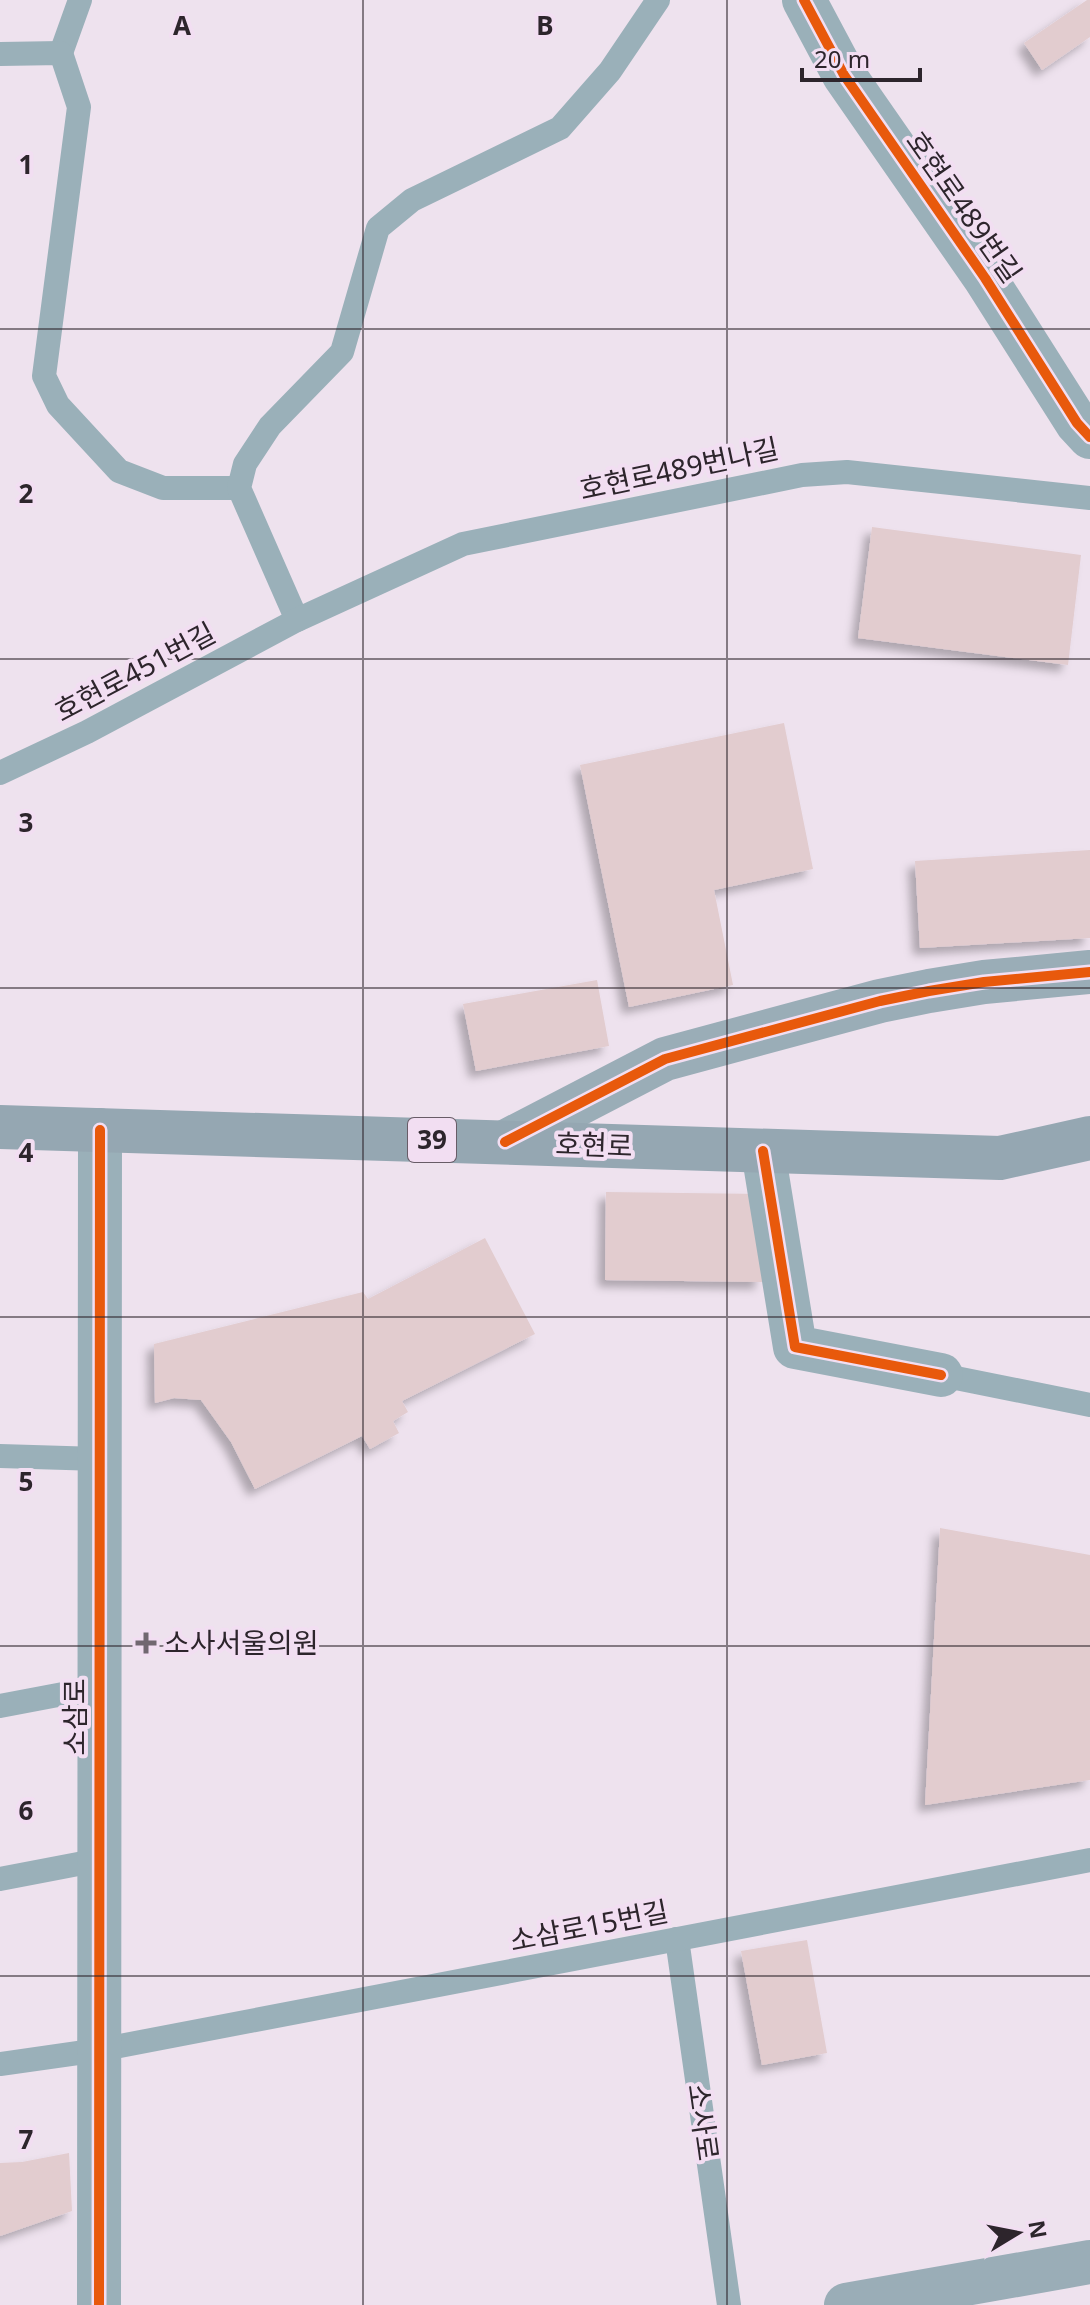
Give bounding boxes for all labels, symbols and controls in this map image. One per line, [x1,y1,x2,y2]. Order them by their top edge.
text: A [173,7,191,43]
text: B [536,7,554,43]
scale bar [802,32,920,82]
text: 20 m [814,42,870,75]
street label: 호현로489번길 [899,123,1031,290]
text: 1 [19,146,33,182]
street label: 호현로489번나길 [576,428,782,508]
text: 2 [19,475,34,511]
street label: 호현로451번길 [48,613,222,729]
text: 3 [19,804,33,840]
road number: 39 [408,1118,456,1162]
street label: 호현로 [555,1124,633,1164]
text: 4 [19,1134,34,1170]
text: 5 [19,1463,33,1499]
place label: 소사서울의원 [164,1623,319,1661]
marker: 소사서울의원 [135,1632,157,1654]
street label: 소삼로 [55,1678,93,1756]
text: 6 [19,1792,34,1828]
street label: 소삼로15번길 [506,1891,671,1959]
street label: 소사로 [680,2081,728,2163]
text: 7 [19,2121,34,2157]
north arrow [978,2193,1058,2273]
text: N [1022,2218,1055,2241]

